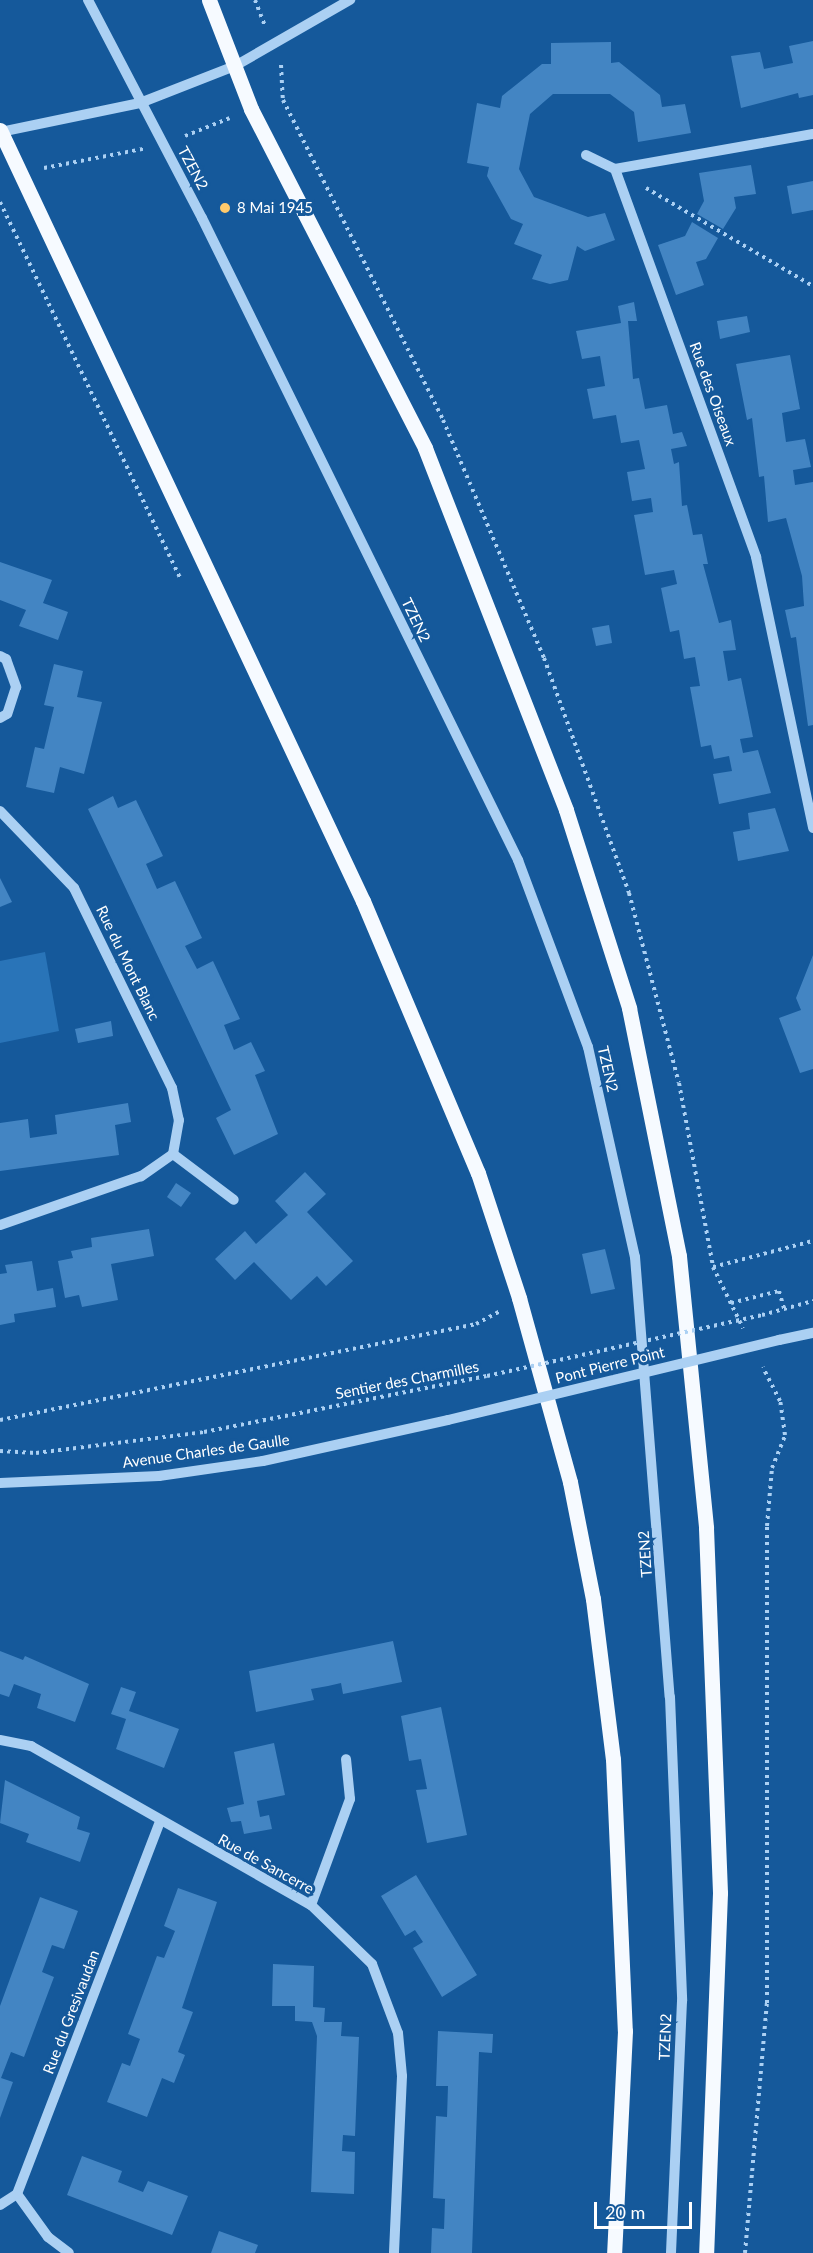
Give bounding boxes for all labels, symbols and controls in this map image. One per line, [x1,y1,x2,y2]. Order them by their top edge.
street label: TZEN2 [174,143,212,193]
place label: 8 Mai 1945 [237,199,313,217]
marker: 8 Mai 1945 [218,201,232,215]
street label: Rue des Oiseaux [686,340,740,448]
street label: TZEN2 [398,595,434,645]
street label: Rue du Mont Blanc [92,903,164,1023]
street label: TZEN2 [594,1044,622,1094]
street label: Pont Pierre Point [554,1343,666,1387]
street label: Sentier des Charmilles [334,1357,480,1403]
street label: Avenue Charles de Gaulle [121,1430,291,1472]
street label: TZEN2 [634,1530,656,1578]
street label: Rue de Sancerre [215,1830,317,1898]
street label: Rue du Gresivaudan [39,1947,103,2077]
street label: TZEN2 [655,2013,675,2061]
scale bar [597,2190,694,2228]
text: 20 m [605,2201,645,2223]

